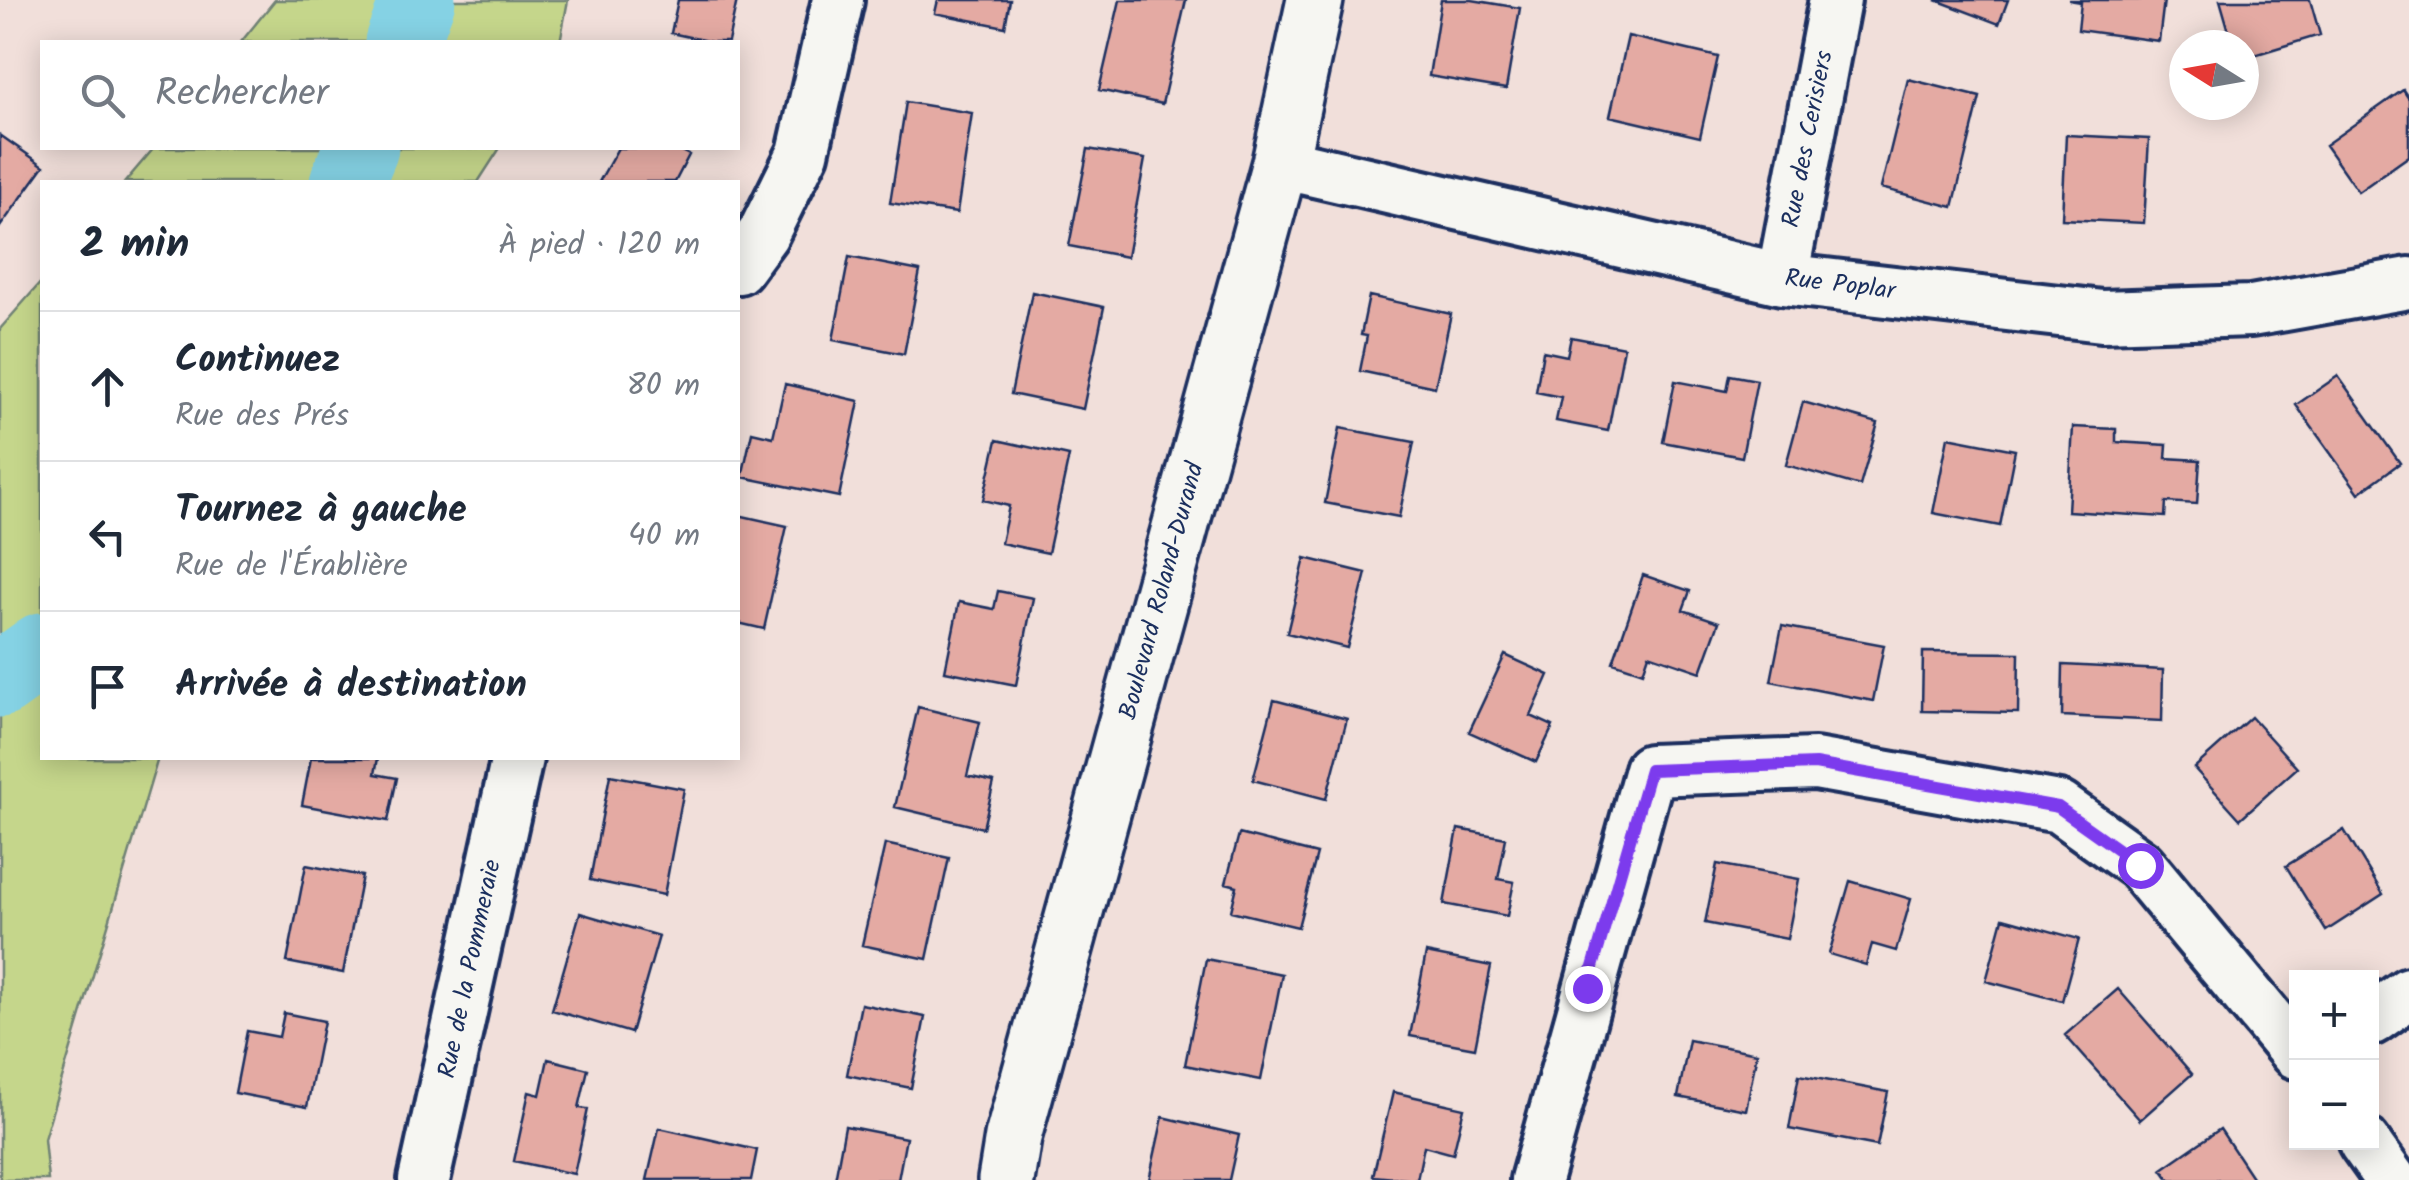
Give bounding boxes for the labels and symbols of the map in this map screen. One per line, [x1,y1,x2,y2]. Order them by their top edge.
north arrow [2169,30,2259,120]
street label: Rue des Cerisiers [1771,47,1845,231]
street label: Rue Poplar [1783,258,1899,312]
street label: Boulevard Roland-Durand [1108,457,1216,724]
route start [2118,843,2164,889]
street label: Rue de la Pommeraie [427,856,513,1082]
route end [1565,966,1611,1012]

